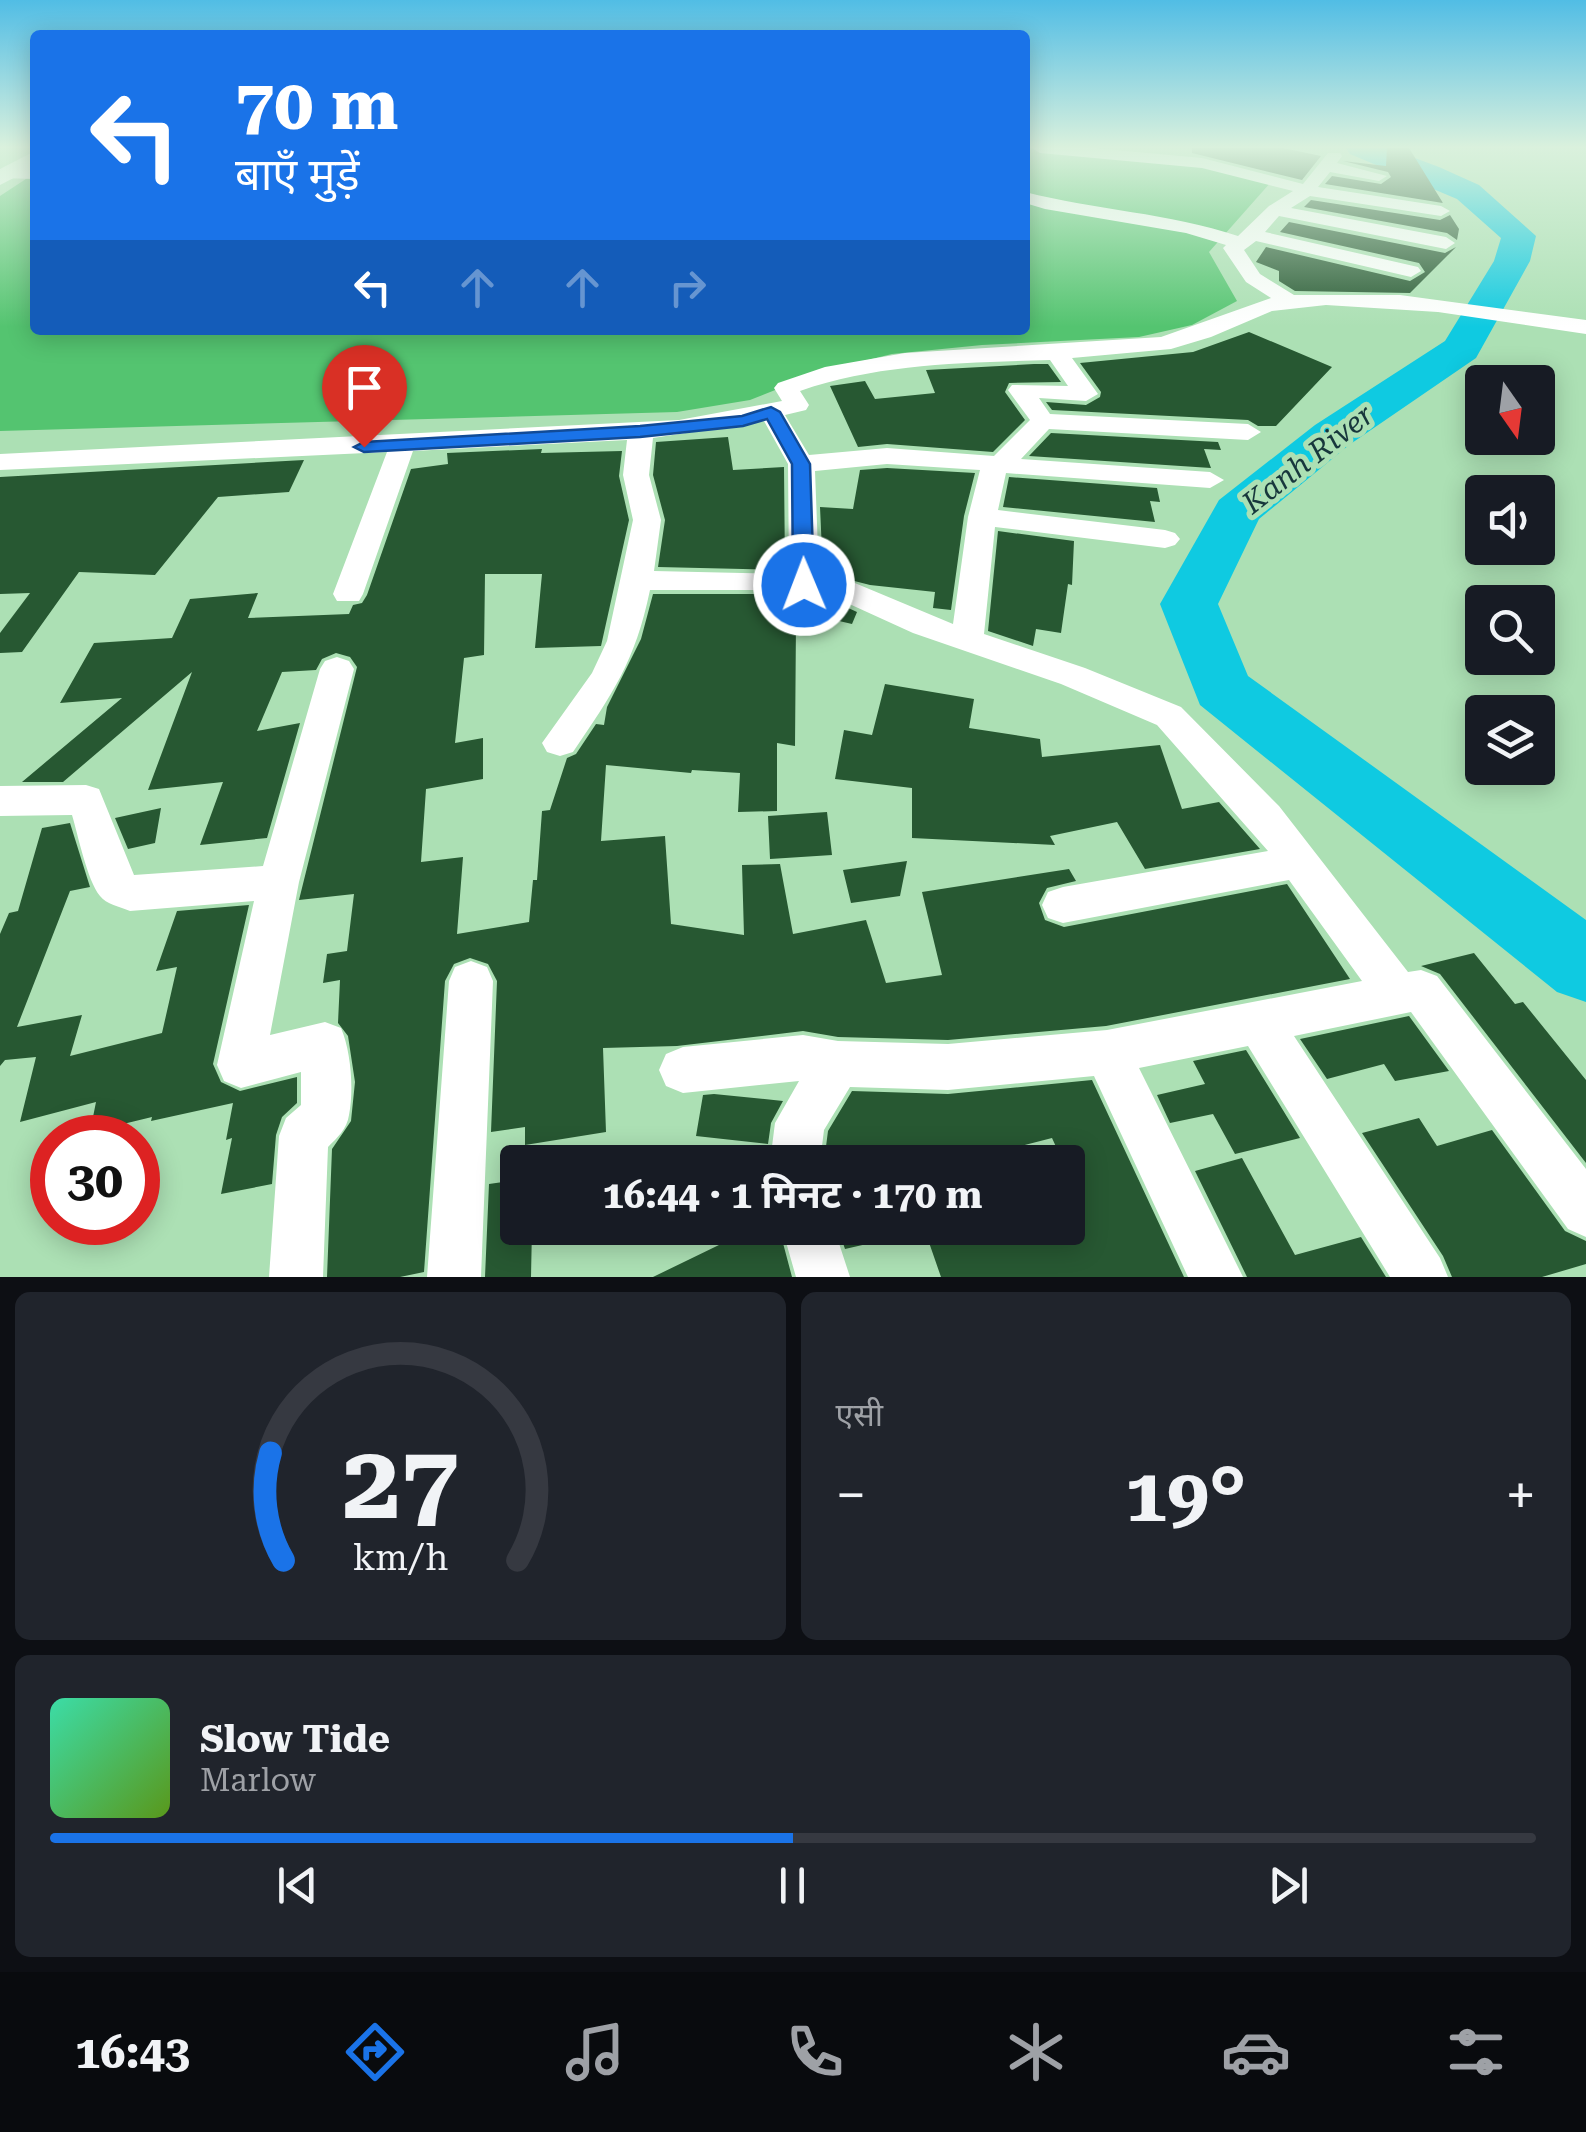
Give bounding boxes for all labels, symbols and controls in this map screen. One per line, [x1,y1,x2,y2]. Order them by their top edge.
text: 70 m [235,64,399,146]
icon: left [70,70,200,200]
text: बाएँ मुड़ें [235,148,360,201]
icon: left [345,260,400,315]
icon: ahead [450,260,505,315]
icon: ahead [555,260,610,315]
icon: right [660,260,715,315]
pin [322,345,407,448]
icon: arrive [337,360,392,415]
north arrow [1465,365,1555,455]
map controls [1465,365,1555,785]
water label: Kanh River [1234,396,1380,521]
button: sound [1465,475,1555,565]
position arrow [752,533,856,637]
button: search [1465,585,1555,675]
button: layers [1465,695,1555,785]
speed limit sign: 30 [30,1115,160,1245]
text: 16:44 · 1 मिनट · 170 m [603,1173,982,1217]
text: एसी [836,1396,883,1434]
text: 27 [342,1422,458,1543]
text: 19° [1125,1451,1246,1539]
text: − [836,1463,866,1527]
text: + [1505,1463,1536,1527]
text: km/h [352,1537,448,1579]
text: Slow Tide [200,1717,390,1761]
text: Marlow [200,1761,316,1799]
icon: previous [270,1858,325,1913]
icon: pause [765,1858,820,1913]
icon: next [1261,1858,1316,1913]
icon: directions [340,2017,410,2087]
icon: music [560,2017,630,2087]
icon: phone [780,2017,850,2087]
icon: climate [1001,2017,1071,2087]
icon: car [1221,2017,1291,2087]
icon: filters [1441,2017,1511,2087]
text: 16:43 [75,2026,190,2079]

